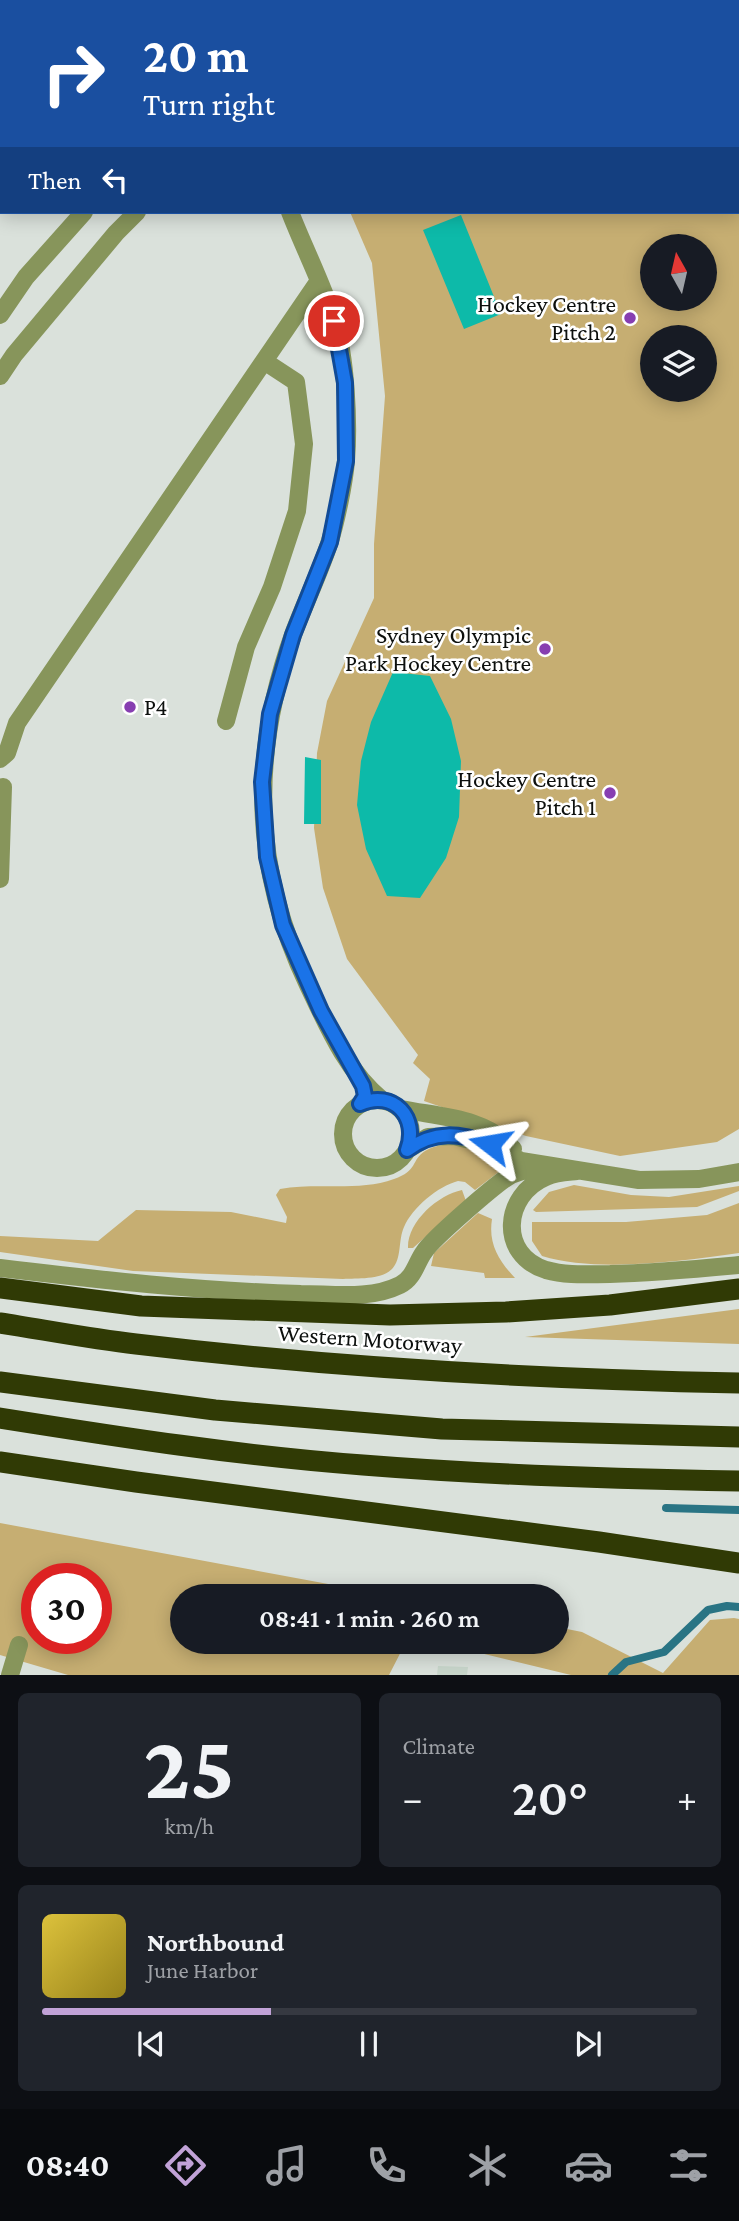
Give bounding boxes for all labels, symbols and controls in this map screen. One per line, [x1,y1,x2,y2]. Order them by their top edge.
icon: right [28,28,119,119]
text: 20 m [143,28,249,83]
text: Turn right [143,86,275,122]
icon: left [96,161,134,199]
text: Then [28,166,82,195]
north arrow [640,234,718,312]
map controls [640,234,717,402]
place label: Hockey Centre Pitch 2 [477,290,616,345]
pin [304,291,364,351]
icon: arrive [315,302,353,340]
marker: Hockey Centre Pitch 2 [622,310,638,326]
button: layers [640,325,717,402]
place label: Sydney Olympic Park Hockey Centre [345,621,531,676]
marker: Sydney Olympic Park Hockey Centre [537,641,553,657]
place label: P4 [144,693,168,720]
marker: P4 [122,699,138,715]
place label: Hockey Centre Pitch 1 [457,765,596,820]
marker: Hockey Centre Pitch 1 [602,785,618,801]
position arrow [453,1107,527,1181]
street label: Western Motorway [277,1319,464,1358]
speed limit sign: 30 [21,1563,112,1654]
text: 08:41 · 1 min · 260 m [259,1604,480,1633]
text: 25 [144,1716,235,1818]
text: Climate [403,1733,475,1759]
text: 20° [512,1768,588,1826]
text: − [403,1777,423,1819]
text: + [677,1777,697,1819]
text: km/h [164,1813,214,1839]
text: Northbound [147,1928,284,1957]
text: June Harbor [147,1957,258,1983]
icon: previous [132,2025,170,2063]
icon: pause [350,2025,388,2063]
icon: next [569,2025,607,2063]
icon: directions [161,2141,210,2190]
icon: music [262,2141,311,2190]
icon: phone [362,2141,411,2190]
icon: climate [463,2141,512,2190]
icon: car [564,2141,613,2190]
icon: filters [664,2141,713,2190]
text: 08:40 [26,2147,109,2183]

